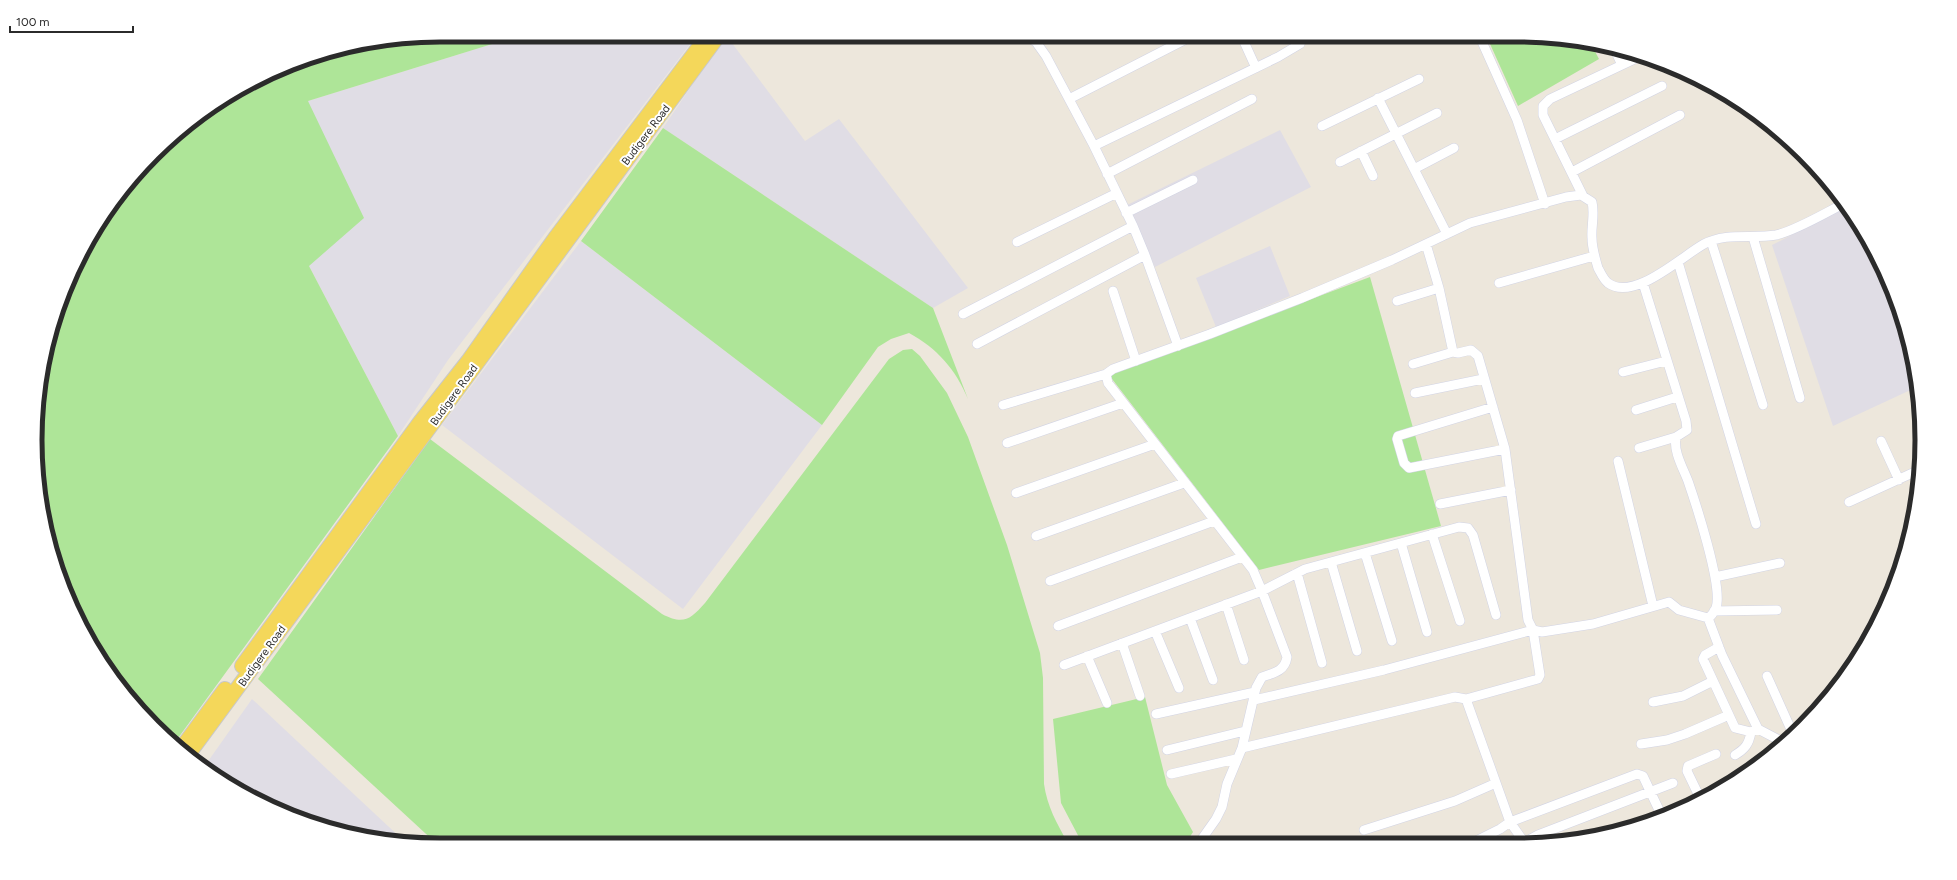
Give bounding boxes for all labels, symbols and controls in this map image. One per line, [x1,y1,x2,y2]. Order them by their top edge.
scale bar [10,8,133,34]
text: 100 m [16,15,50,29]
street label: Budigere Road [619,102,673,168]
street label: Budigere Road [428,362,480,428]
street label: Budigere Road [236,623,288,689]

